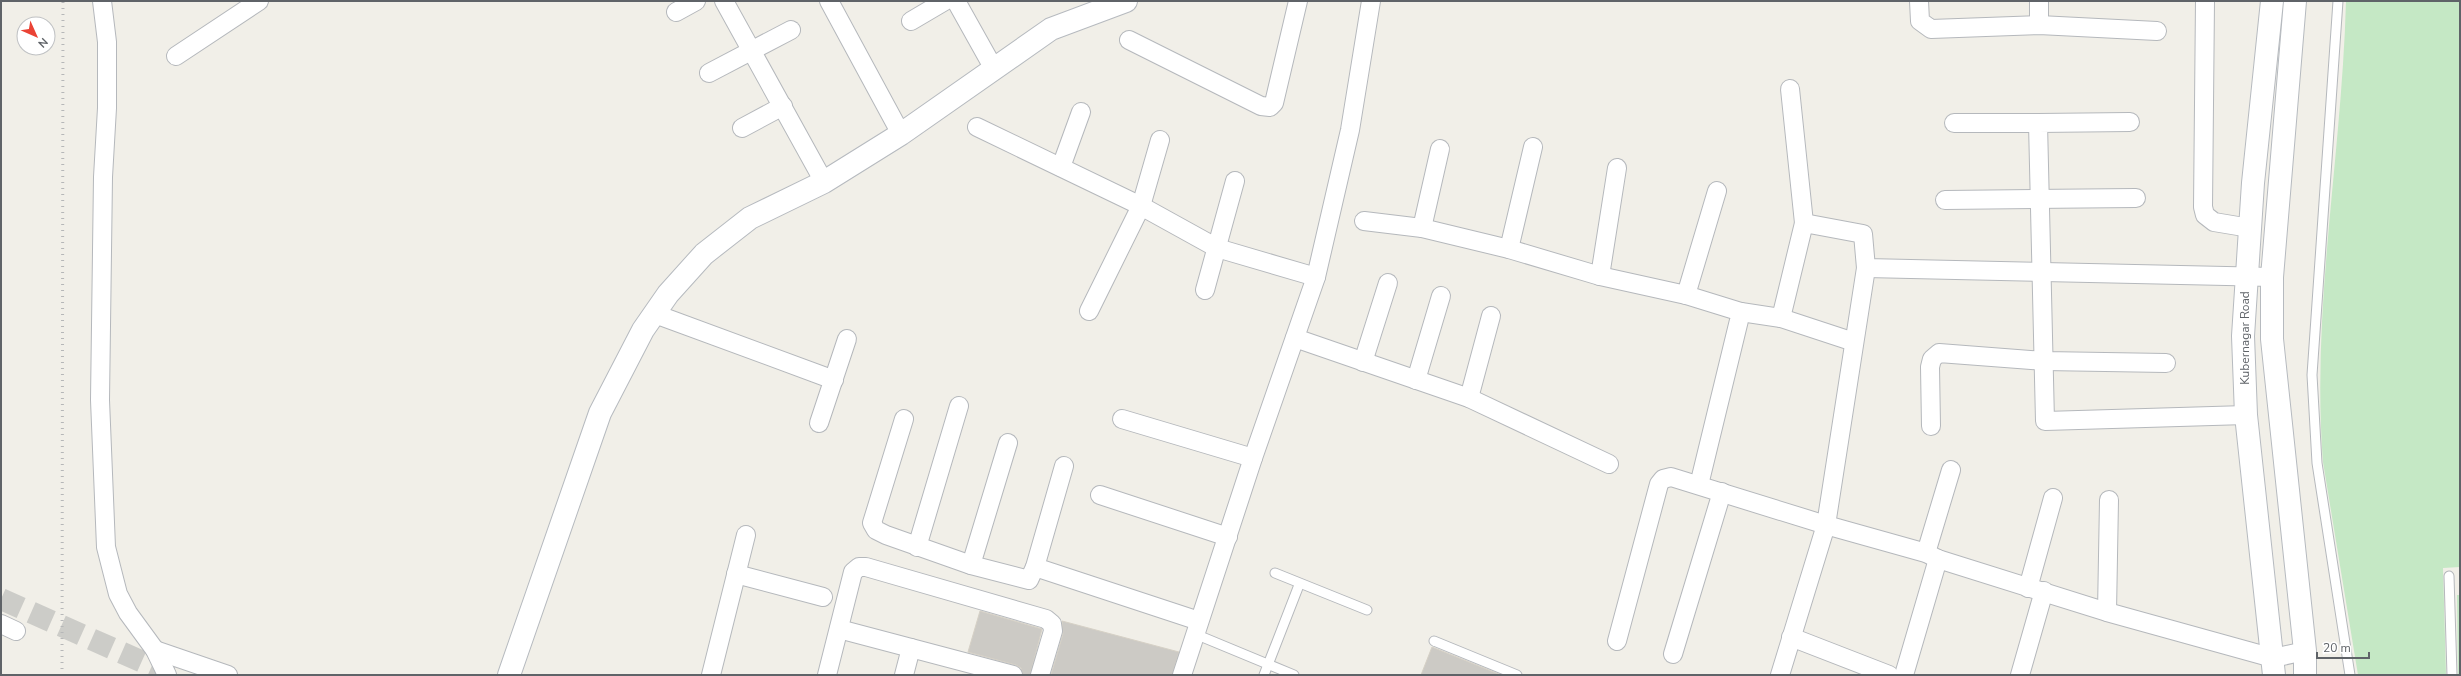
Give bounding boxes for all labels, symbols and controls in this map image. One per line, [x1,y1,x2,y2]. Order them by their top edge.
north arrow [16,16,56,56]
text: N [35,35,51,51]
street label: Kubernagar Road [2237,291,2253,385]
scale bar [2317,634,2369,660]
text: 20 m [2323,640,2351,656]

